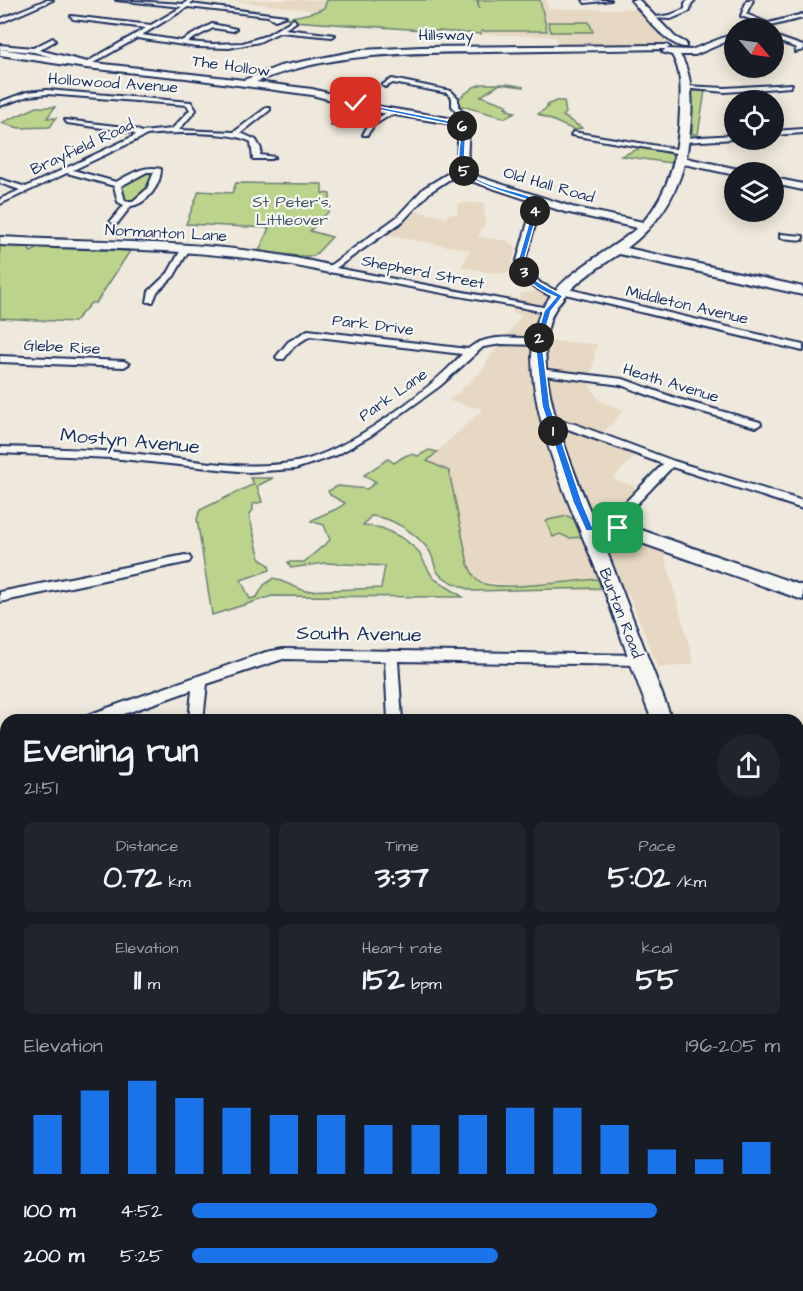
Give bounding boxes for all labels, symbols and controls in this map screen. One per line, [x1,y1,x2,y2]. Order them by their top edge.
north arrow [724,18,784,78]
map controls [724,18,784,222]
street label: Hillsway [418,24,474,47]
street label: The Hollow [191,50,272,82]
street label: Hollowood Avenue [47,67,179,99]
pin [330,77,381,128]
icon: check [339,86,372,119]
button: locate [724,90,784,150]
pin: 6 [447,111,477,141]
street label: Brayfield Road [27,113,138,181]
text: 6 [457,115,467,137]
pin: 5 [449,156,479,186]
text: 5 [458,160,470,182]
street label: Old Hall Road [501,161,597,209]
button: layers [724,162,784,222]
park label: St Peter's, Littleover [252,191,332,231]
pin: 4 [520,196,550,226]
text: 4 [530,200,540,222]
street label: Normanton Lane [104,219,228,247]
street label: Shepherd Street [359,249,487,295]
pin: 3 [509,257,539,287]
text: 3 [520,261,528,283]
street label: Middleton Avenue [624,280,751,330]
street label: Park Drive [331,309,415,341]
pin: 2 [524,323,554,353]
text: 2 [534,327,544,349]
street label: Glebe Rise [23,334,101,360]
street label: Heath Avenue [620,358,722,408]
street label: Park Lane [354,363,432,427]
pin: 1 [538,416,568,446]
text: 1 [552,420,554,442]
street label: Mostyn Avenue [59,421,201,462]
pin [592,502,643,553]
icon: arrive [601,511,634,544]
street label: Burton Road [594,565,648,661]
street label: South Avenue [296,619,422,649]
text: Evening run [24,728,198,774]
button: share [717,734,780,797]
text: 21:51 [24,774,58,802]
text: Distance [116,835,178,857]
text: Time [385,835,419,857]
text: Pace [638,835,676,857]
text: 0.72 [103,857,162,899]
text: 3:37 [375,857,429,899]
text: 5:02 [608,857,670,899]
text: km [162,871,191,893]
text: /km [670,871,706,893]
text: Elevation [116,937,178,959]
text: Heart rate [362,937,442,959]
text: kcal [642,937,672,959]
text: 11 [134,959,141,1001]
text: 152 [363,959,405,1001]
text: 55 [636,959,678,1001]
text: m [141,973,160,995]
text: bpm [405,973,442,995]
text: Elevation [24,1032,103,1060]
text: 196–205 m [686,1032,780,1060]
text: 100 m [24,1197,75,1225]
text: 4:52 [120,1197,163,1225]
text: 200 m [24,1242,84,1270]
text: 5:25 [120,1242,163,1270]

